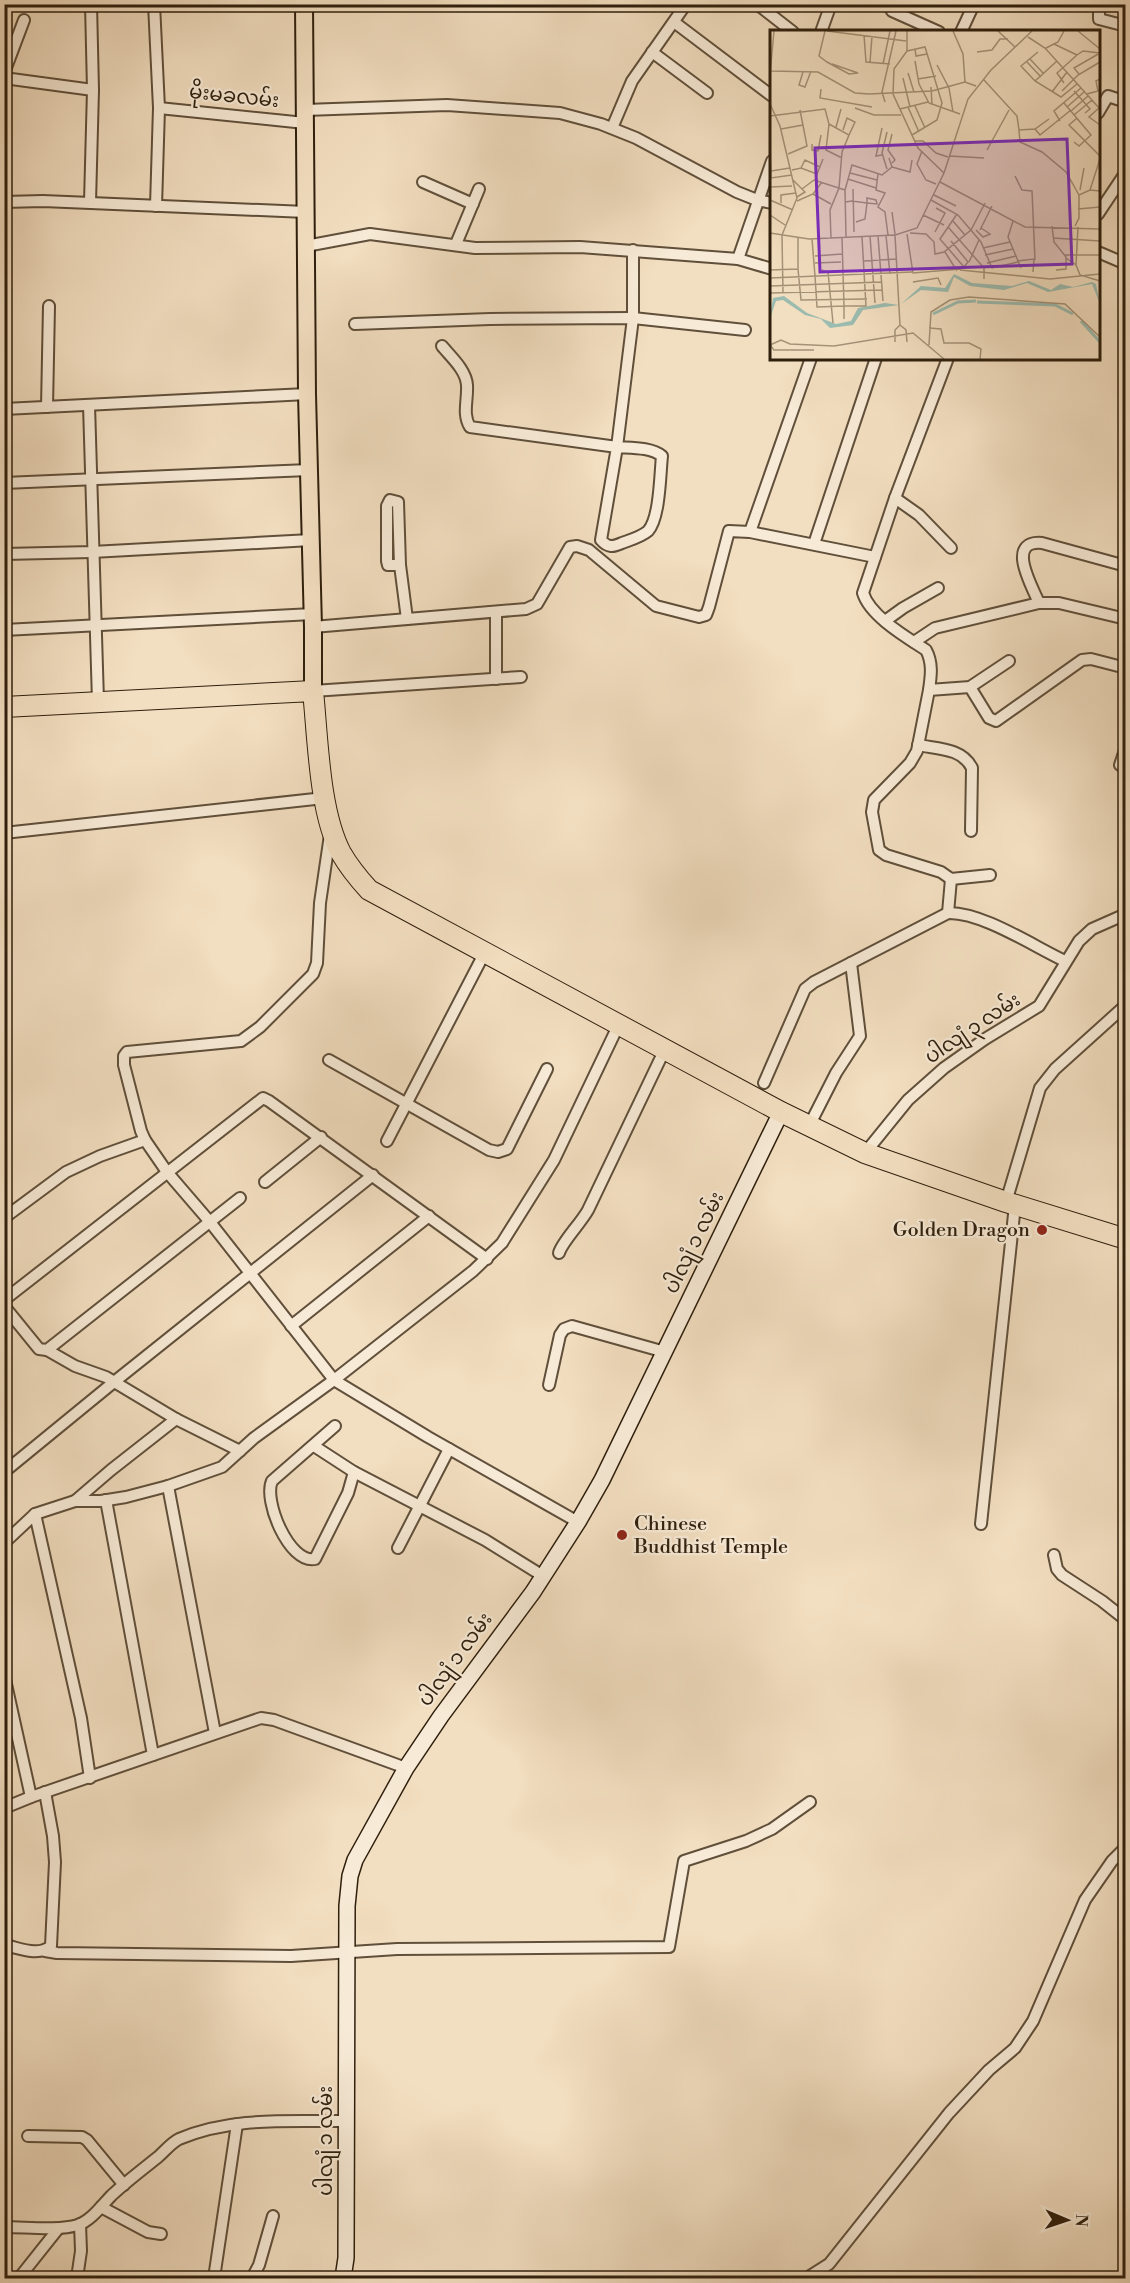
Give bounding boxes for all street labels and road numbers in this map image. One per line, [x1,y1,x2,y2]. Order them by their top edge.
street label: မိုးမခလမ်း [187,77,281,117]
street label: ပါလျံ ၃ လမ်း [919,985,1027,1072]
street label: ပါလျံ ၁ လမ်း [657,1187,732,1299]
street label: ပါလျံ ၁ လမ်း [411,1606,500,1713]
street label: ပါလျံ ၁ လမ်း [311,2086,341,2196]

